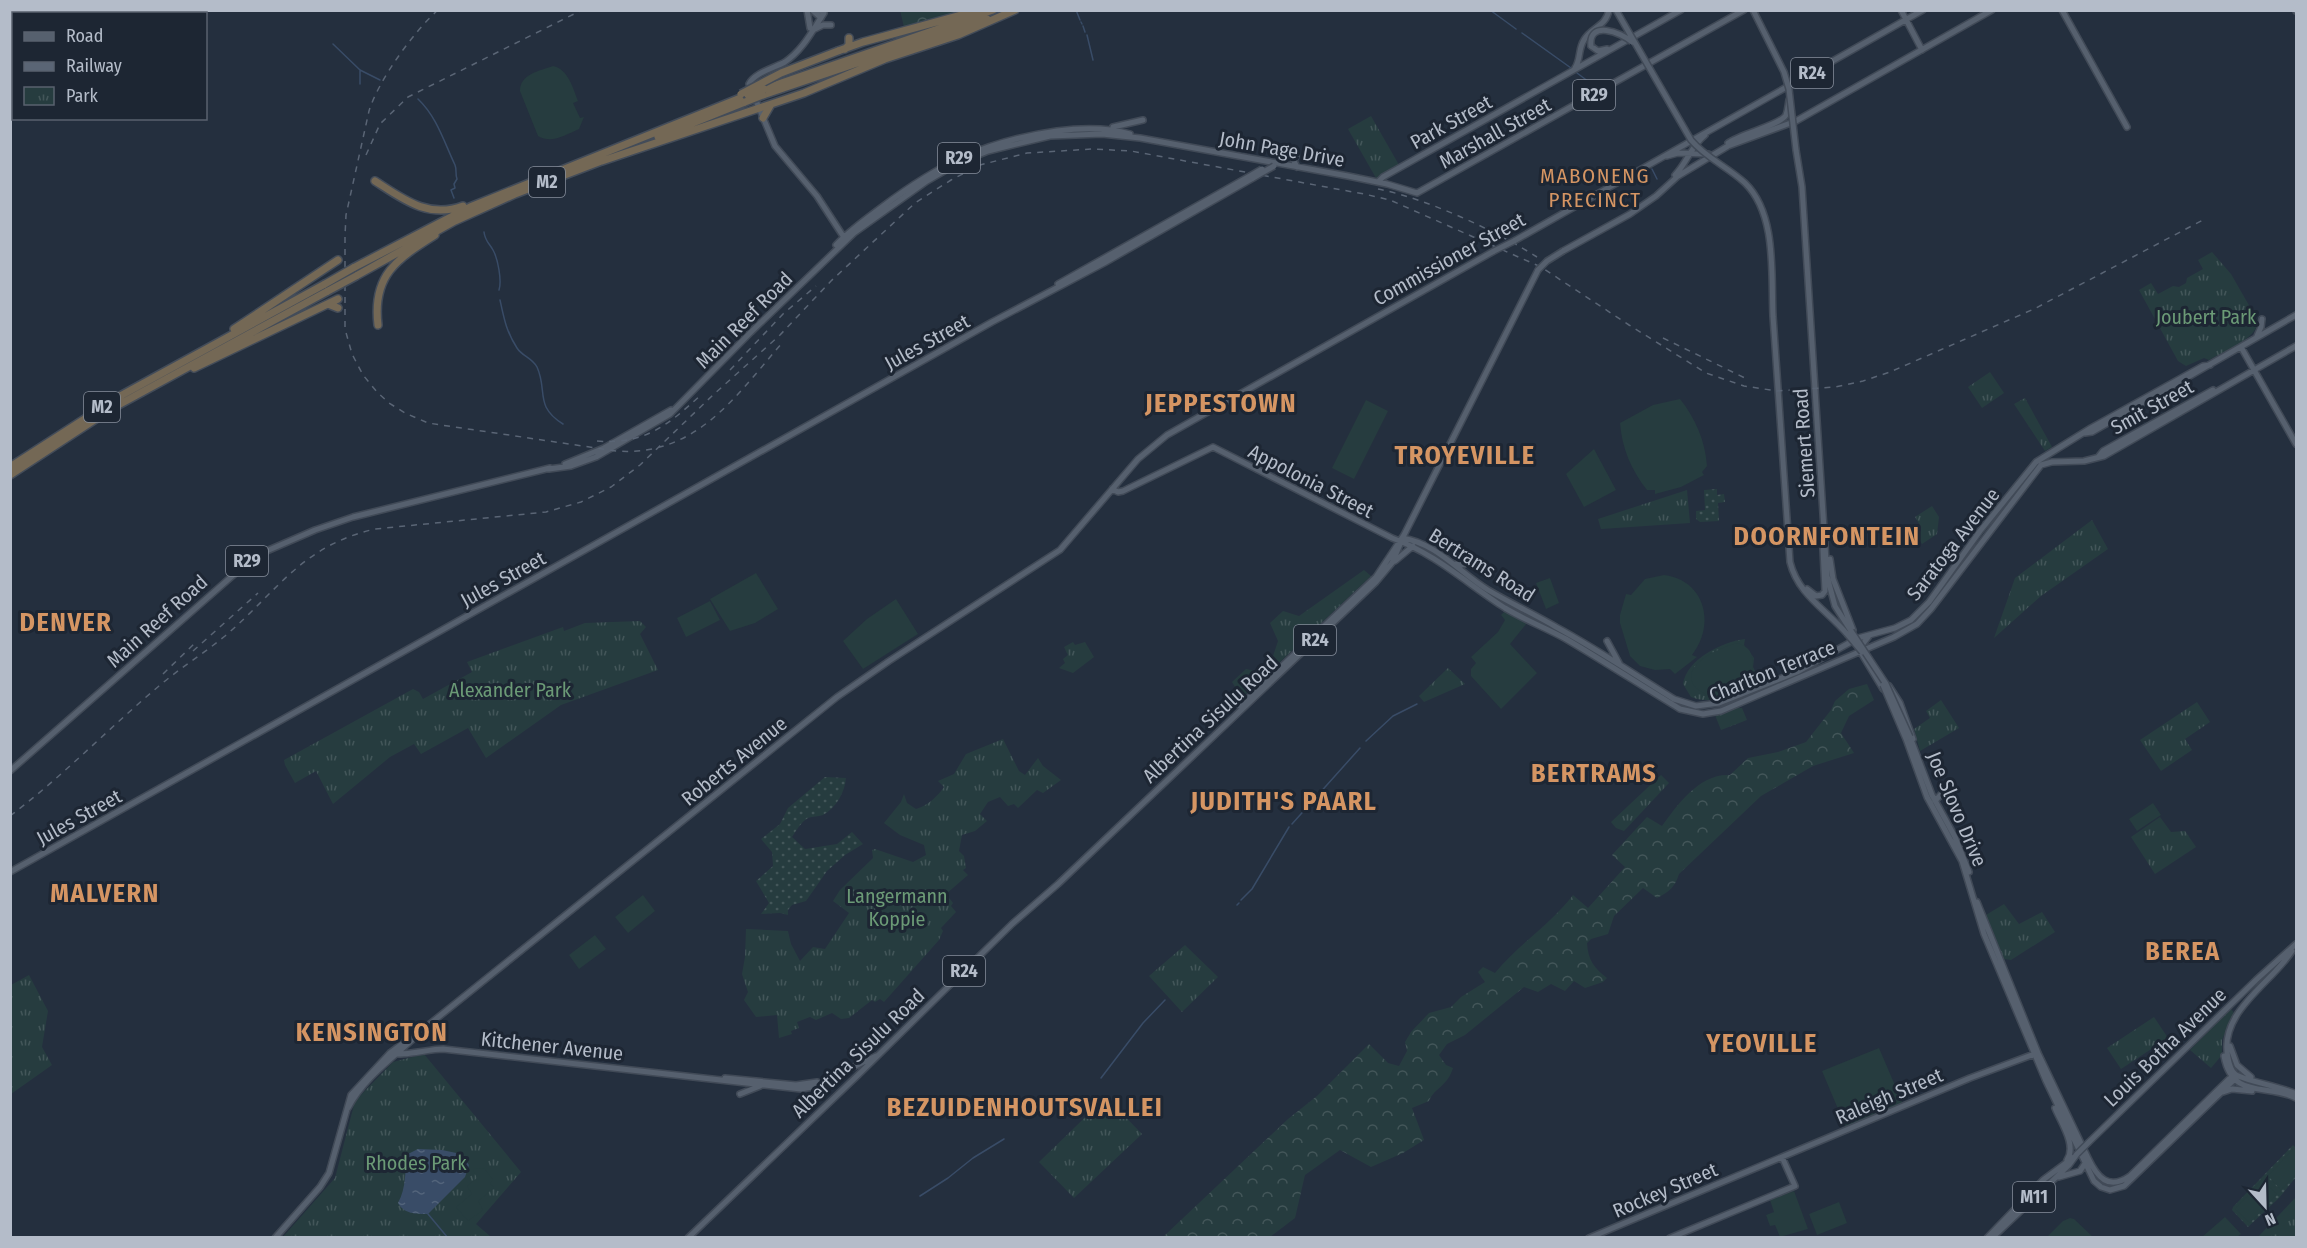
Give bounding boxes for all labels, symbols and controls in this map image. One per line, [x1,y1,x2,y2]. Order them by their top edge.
legend [12,12,207,120]
text: Road [66,25,103,47]
text: Railway [66,55,122,77]
road number: R24 [1791,58,1833,88]
road number: R29 [1573,80,1615,110]
text: Park [66,85,99,107]
street label: Park Street [1406,90,1496,154]
street label: Marshall Street [1435,92,1555,174]
street label: John Page Drive [1217,126,1347,172]
road number: R29 [938,143,980,173]
district label: MABONENG PRECINCT [1540,163,1650,213]
road number: M2 [529,167,565,197]
street label: Commissioner Street [1369,207,1529,311]
street label: Main Reef Road [691,267,797,373]
park label: Joubert Park [2156,305,2257,329]
street label: Jules Street [880,309,974,375]
street label: Smit Street [2106,374,2198,439]
street label: Siemert Road [1788,387,1820,499]
district label: JEPPESTOWN [1144,388,1297,419]
road number: M2 [84,392,120,422]
street label: Appolonia Street [1244,439,1378,523]
district label: TROYEVILLE [1395,440,1536,471]
street label: Saratoga Avenue [1902,483,2004,605]
district label: DOORNFONTEIN [1734,521,1920,552]
street label: Bertrams Road [1425,523,1539,607]
road number: R29 [226,546,268,576]
street label: Jules Street [456,546,550,612]
street label: Main Reef Road [102,570,212,672]
district label: DENVER [20,607,112,638]
road number: R24 [1294,625,1336,655]
street label: Charlton Terrace [1705,635,1839,707]
street label: Albertina Sisulu Road [1138,650,1282,788]
park label: Alexander Park [449,678,572,702]
street label: Roberts Avenue [677,711,791,811]
street label: Joe Slovo Drive [1922,748,1992,870]
district label: BERTRAMS [1531,758,1657,789]
street label: Jules Street [32,784,126,850]
district label: JUDITH'S PAARL [1190,786,1377,817]
district label: MALVERN [50,878,160,909]
park label: Langermann Koppie [846,884,948,931]
district label: BEREA [2145,936,2221,967]
road number: R24 [943,956,985,986]
street label: Albertina Sisulu Road [786,983,930,1123]
street label: Louis Botha Avenue [2099,983,2231,1111]
district label: KENSINGTON [296,1017,448,1048]
street label: Kitchener Avenue [480,1027,624,1065]
district label: YEOVILLE [1705,1028,1818,1059]
street label: Raleigh Street [1832,1062,1947,1129]
district label: BEZUIDENHOUTSVALLEI [887,1092,1163,1123]
park label: Rhodes Park [365,1151,467,1175]
street label: Rockey Street [1609,1157,1721,1223]
north arrow [2235,1176,2295,1236]
road number: M11 [2013,1182,2055,1212]
text: N [2262,1209,2278,1230]

